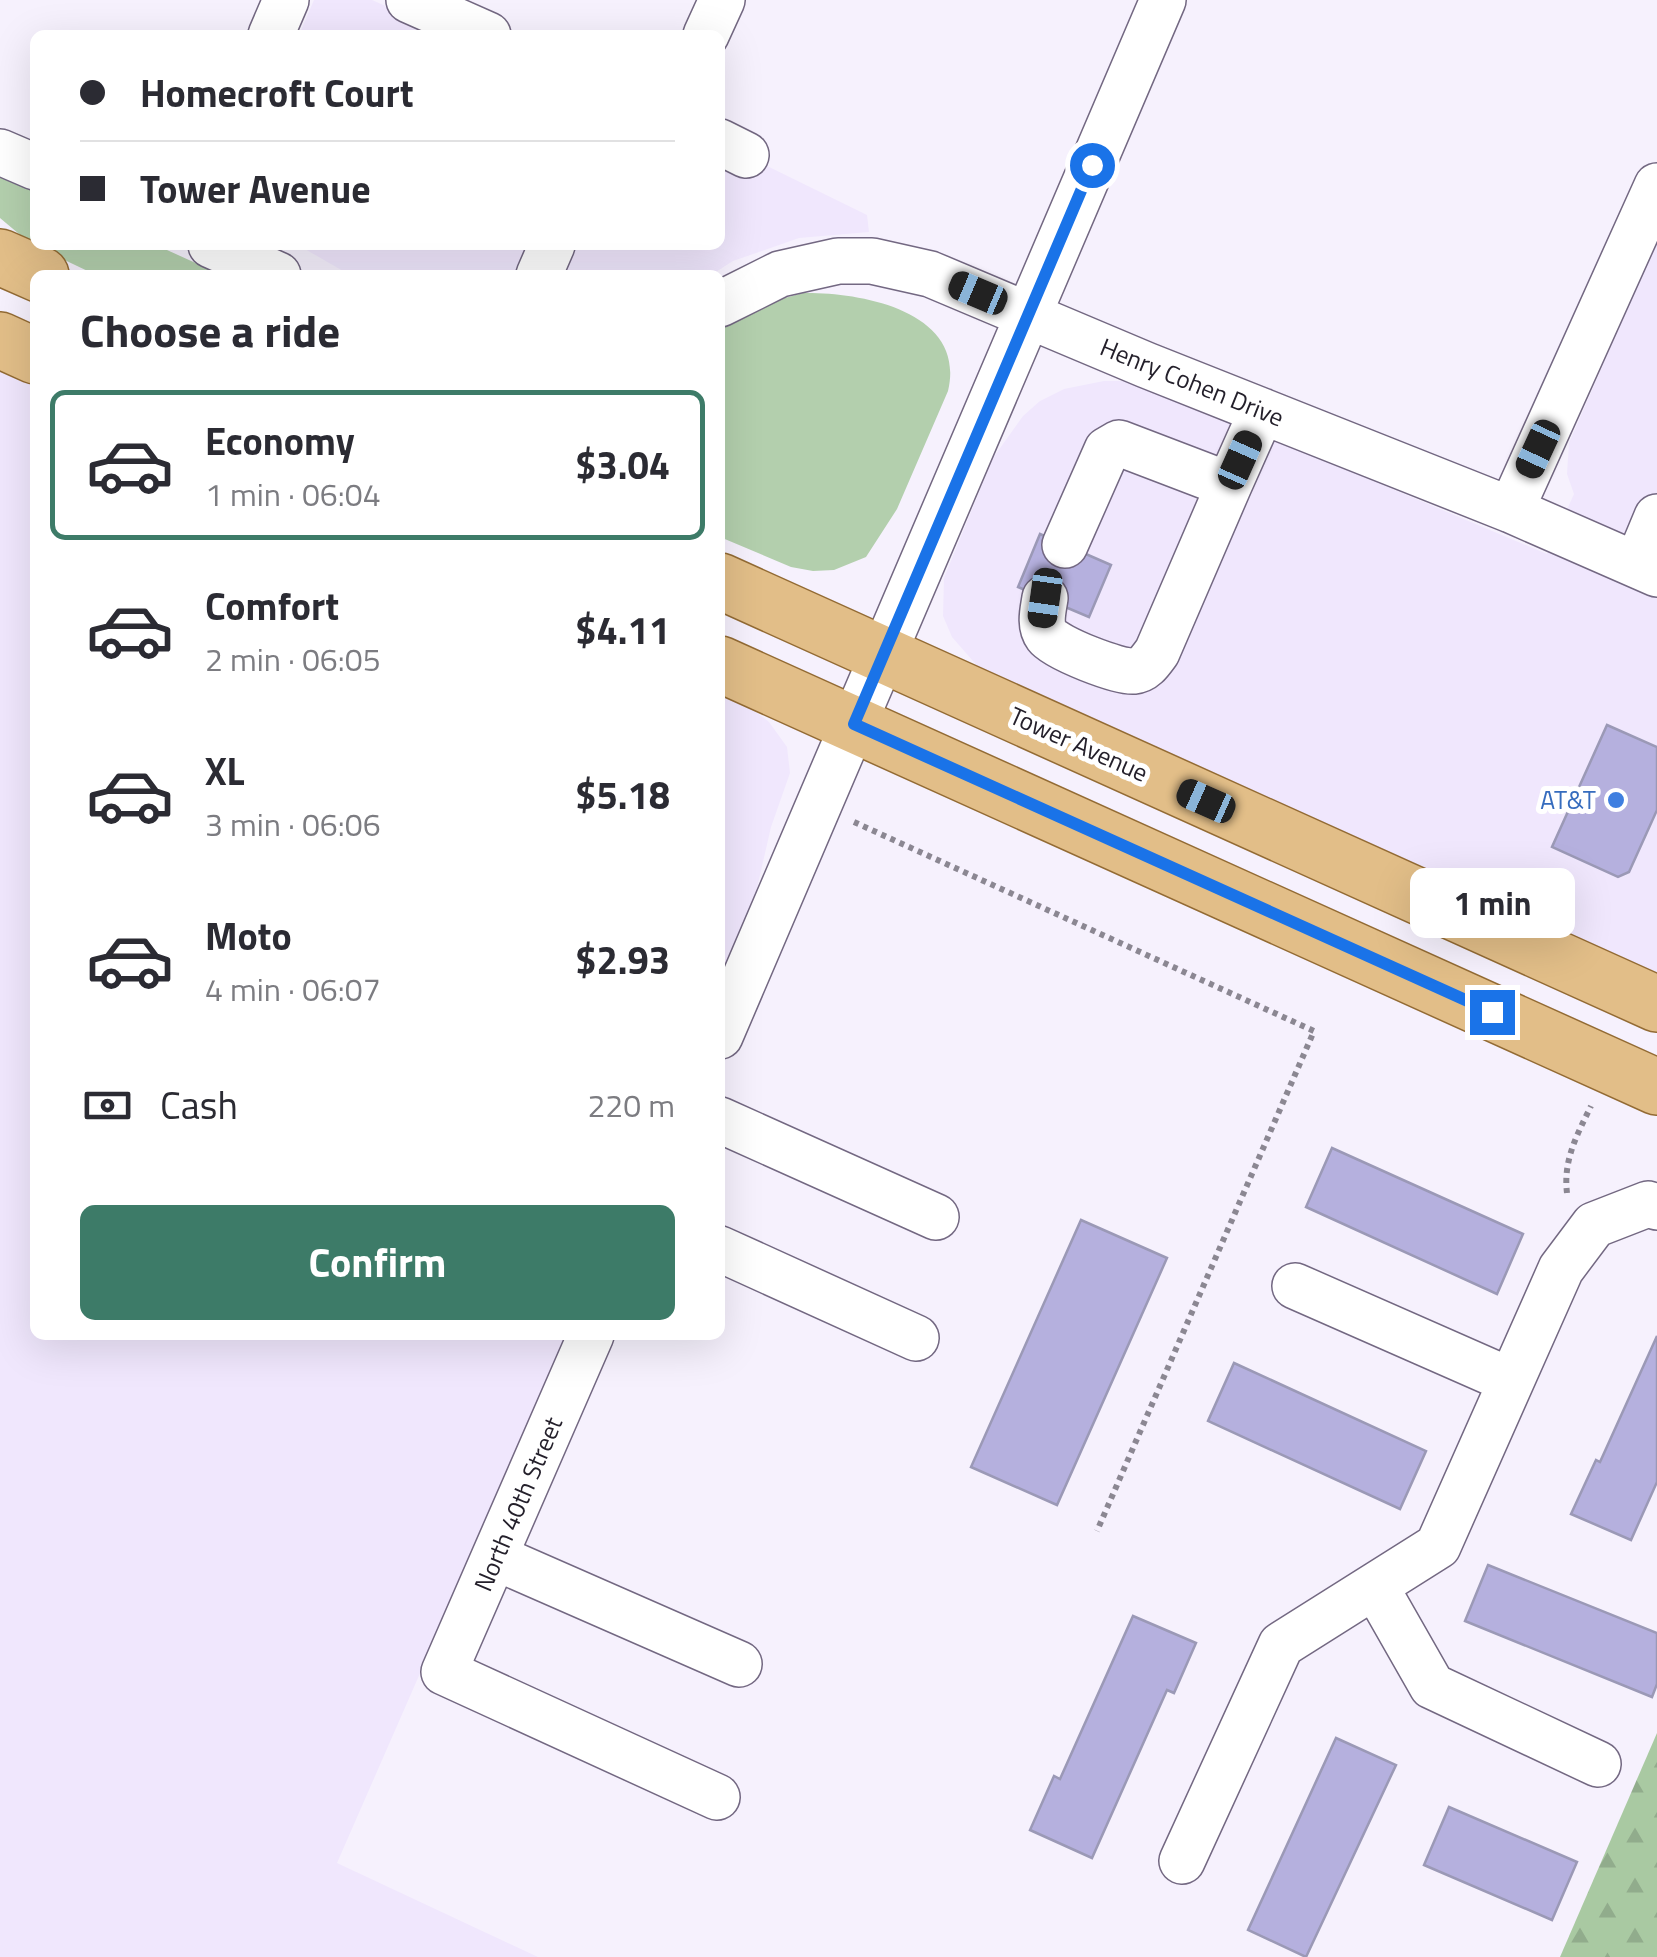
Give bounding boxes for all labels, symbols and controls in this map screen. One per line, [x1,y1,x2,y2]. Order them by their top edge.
text: Homecroft Court [140,64,414,122]
route start [1070,143,1115,188]
text: Tower Avenue [140,160,371,218]
car [945,267,1011,319]
text: Choose a ride [80,296,340,364]
street label: Henry Cohen Drive [1094,328,1290,436]
text: Economy [205,412,355,470]
car [1512,415,1564,483]
icon: car [85,420,175,510]
car [1214,426,1266,494]
text: $3.04 [575,436,670,494]
text: 1 min · 06:04 [205,470,381,518]
car [1026,566,1064,630]
text: Comfort [205,577,339,635]
icon: car [85,585,175,675]
text: $4.11 [575,601,670,659]
text: 2 min · 06:05 [205,635,381,683]
street label: Tower Avenue [1004,697,1154,791]
text: XL [205,742,245,800]
icon: car [85,750,175,840]
text: $5.18 [575,766,670,824]
car [1172,775,1240,827]
place label: AT&T [1540,781,1596,819]
marker: AT&T [1605,789,1627,811]
text: 3 min · 06:06 [205,800,381,848]
callout: 1 min [1410,867,1574,937]
text: 1 min [1454,879,1531,927]
text: Moto [205,907,292,965]
icon: car [85,915,175,1005]
text: $2.93 [575,931,670,989]
text: 4 min · 06:07 [205,965,381,1013]
route end [1470,990,1515,1035]
text: Cash [160,1076,238,1134]
icon: cash [80,1078,135,1133]
text: 220 m [587,1081,675,1129]
button: Confirm [80,1205,675,1320]
street label: North 40th Street [464,1411,572,1597]

